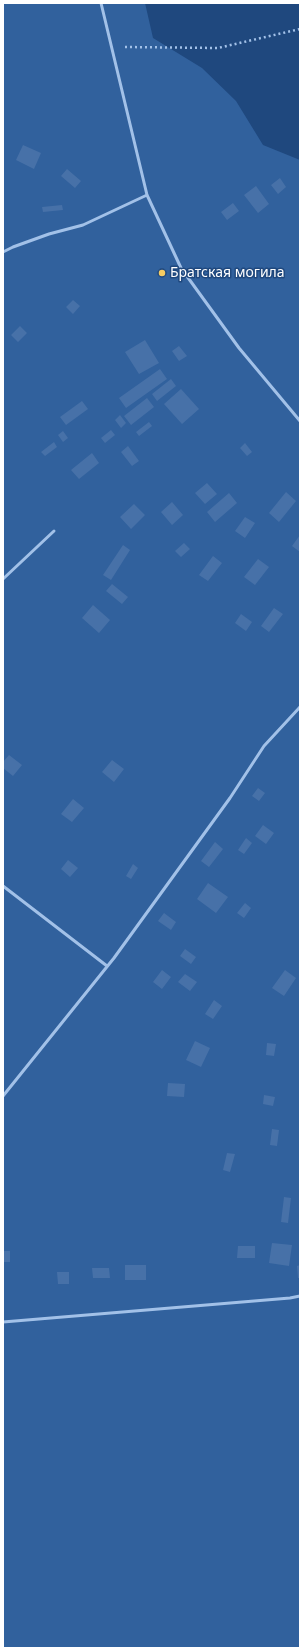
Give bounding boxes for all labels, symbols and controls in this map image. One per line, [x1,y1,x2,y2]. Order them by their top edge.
place label: Братская могила [170,265,285,281]
marker: Братская могила [157,268,167,278]

